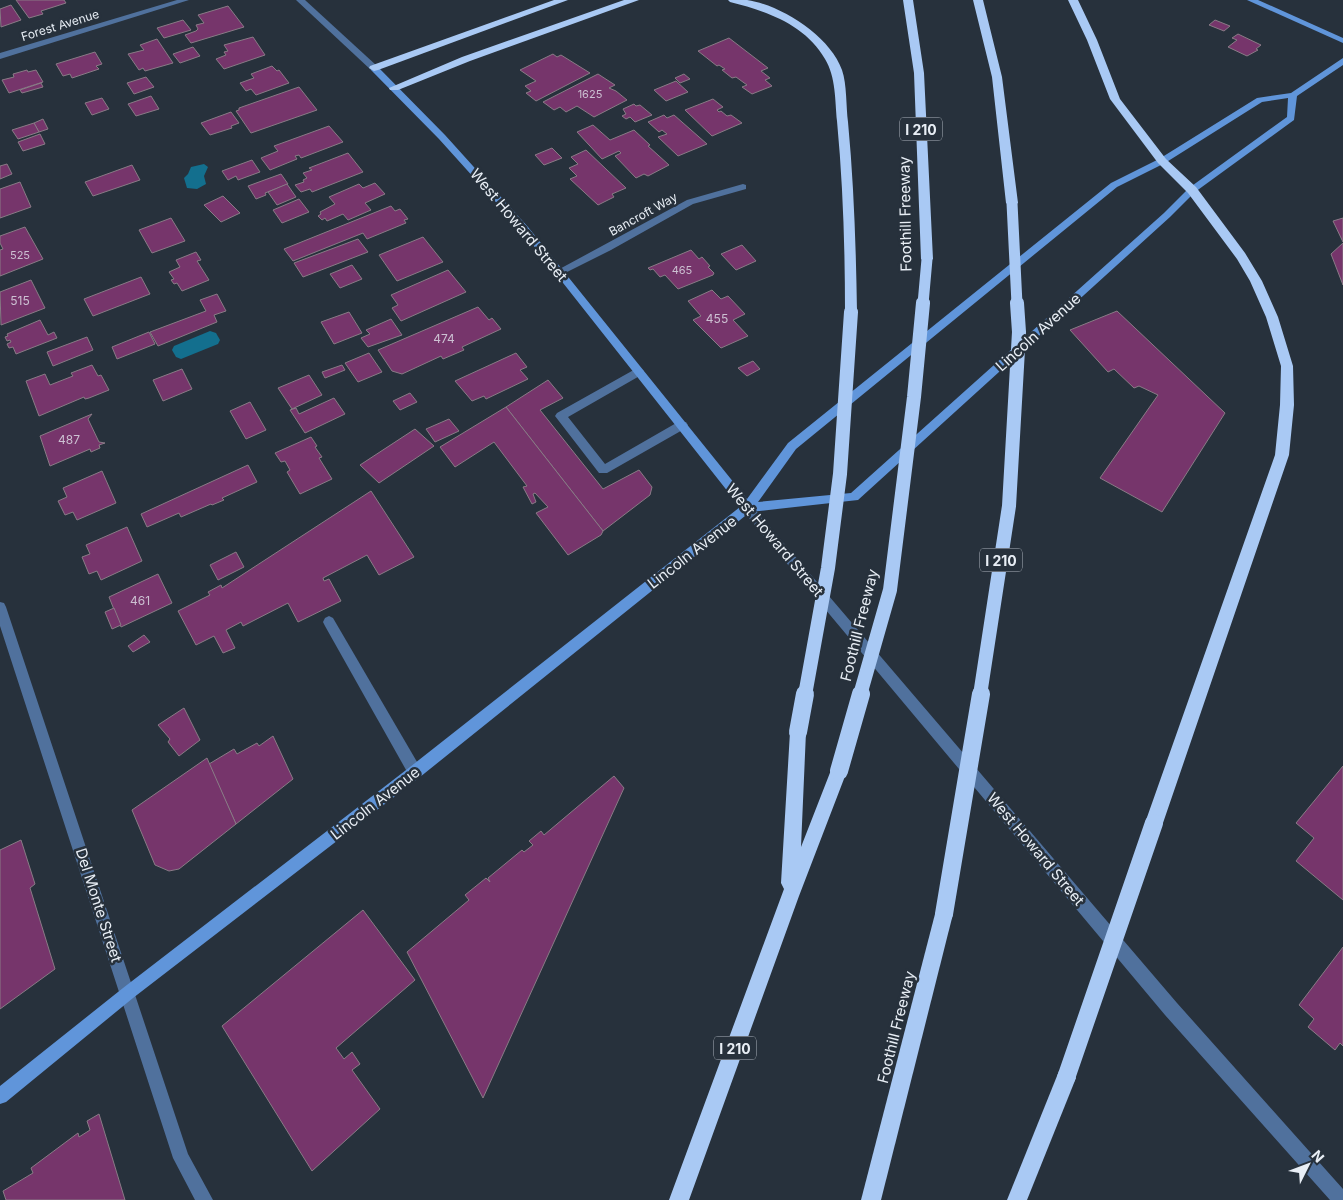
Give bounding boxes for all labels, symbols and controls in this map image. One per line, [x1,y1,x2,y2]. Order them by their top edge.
street label: Forest Avenue [19,6,101,44]
house number: 1625 [578,87,603,101]
road number: I 210 [900,118,942,140]
street label: Foothill Freeway [894,156,916,272]
street label: West Howard Street [466,165,572,285]
street label: Bancroft Way [606,189,680,239]
house number: 525 [10,248,30,262]
house number: 465 [672,263,693,277]
street label: Lincoln Avenue [992,289,1084,375]
house number: 515 [10,293,30,308]
house number: 455 [706,311,728,326]
house number: 474 [433,331,455,346]
house number: 487 [58,432,80,447]
street label: West Howard Street [722,480,828,600]
street label: Lincoln Avenue [644,511,740,593]
road number: I 210 [980,548,1022,572]
street label: Foothill Freeway [836,566,882,683]
house number: 461 [130,593,150,608]
street label: Lincoln Avenue [327,762,423,844]
street label: West Howard Street [983,789,1089,909]
street label: Del Monte Street [72,846,126,965]
street label: Foothill Freeway [873,968,919,1085]
road number: I 210 [714,1036,756,1060]
north arrow [1283,1140,1333,1190]
text: N [1308,1146,1328,1166]

